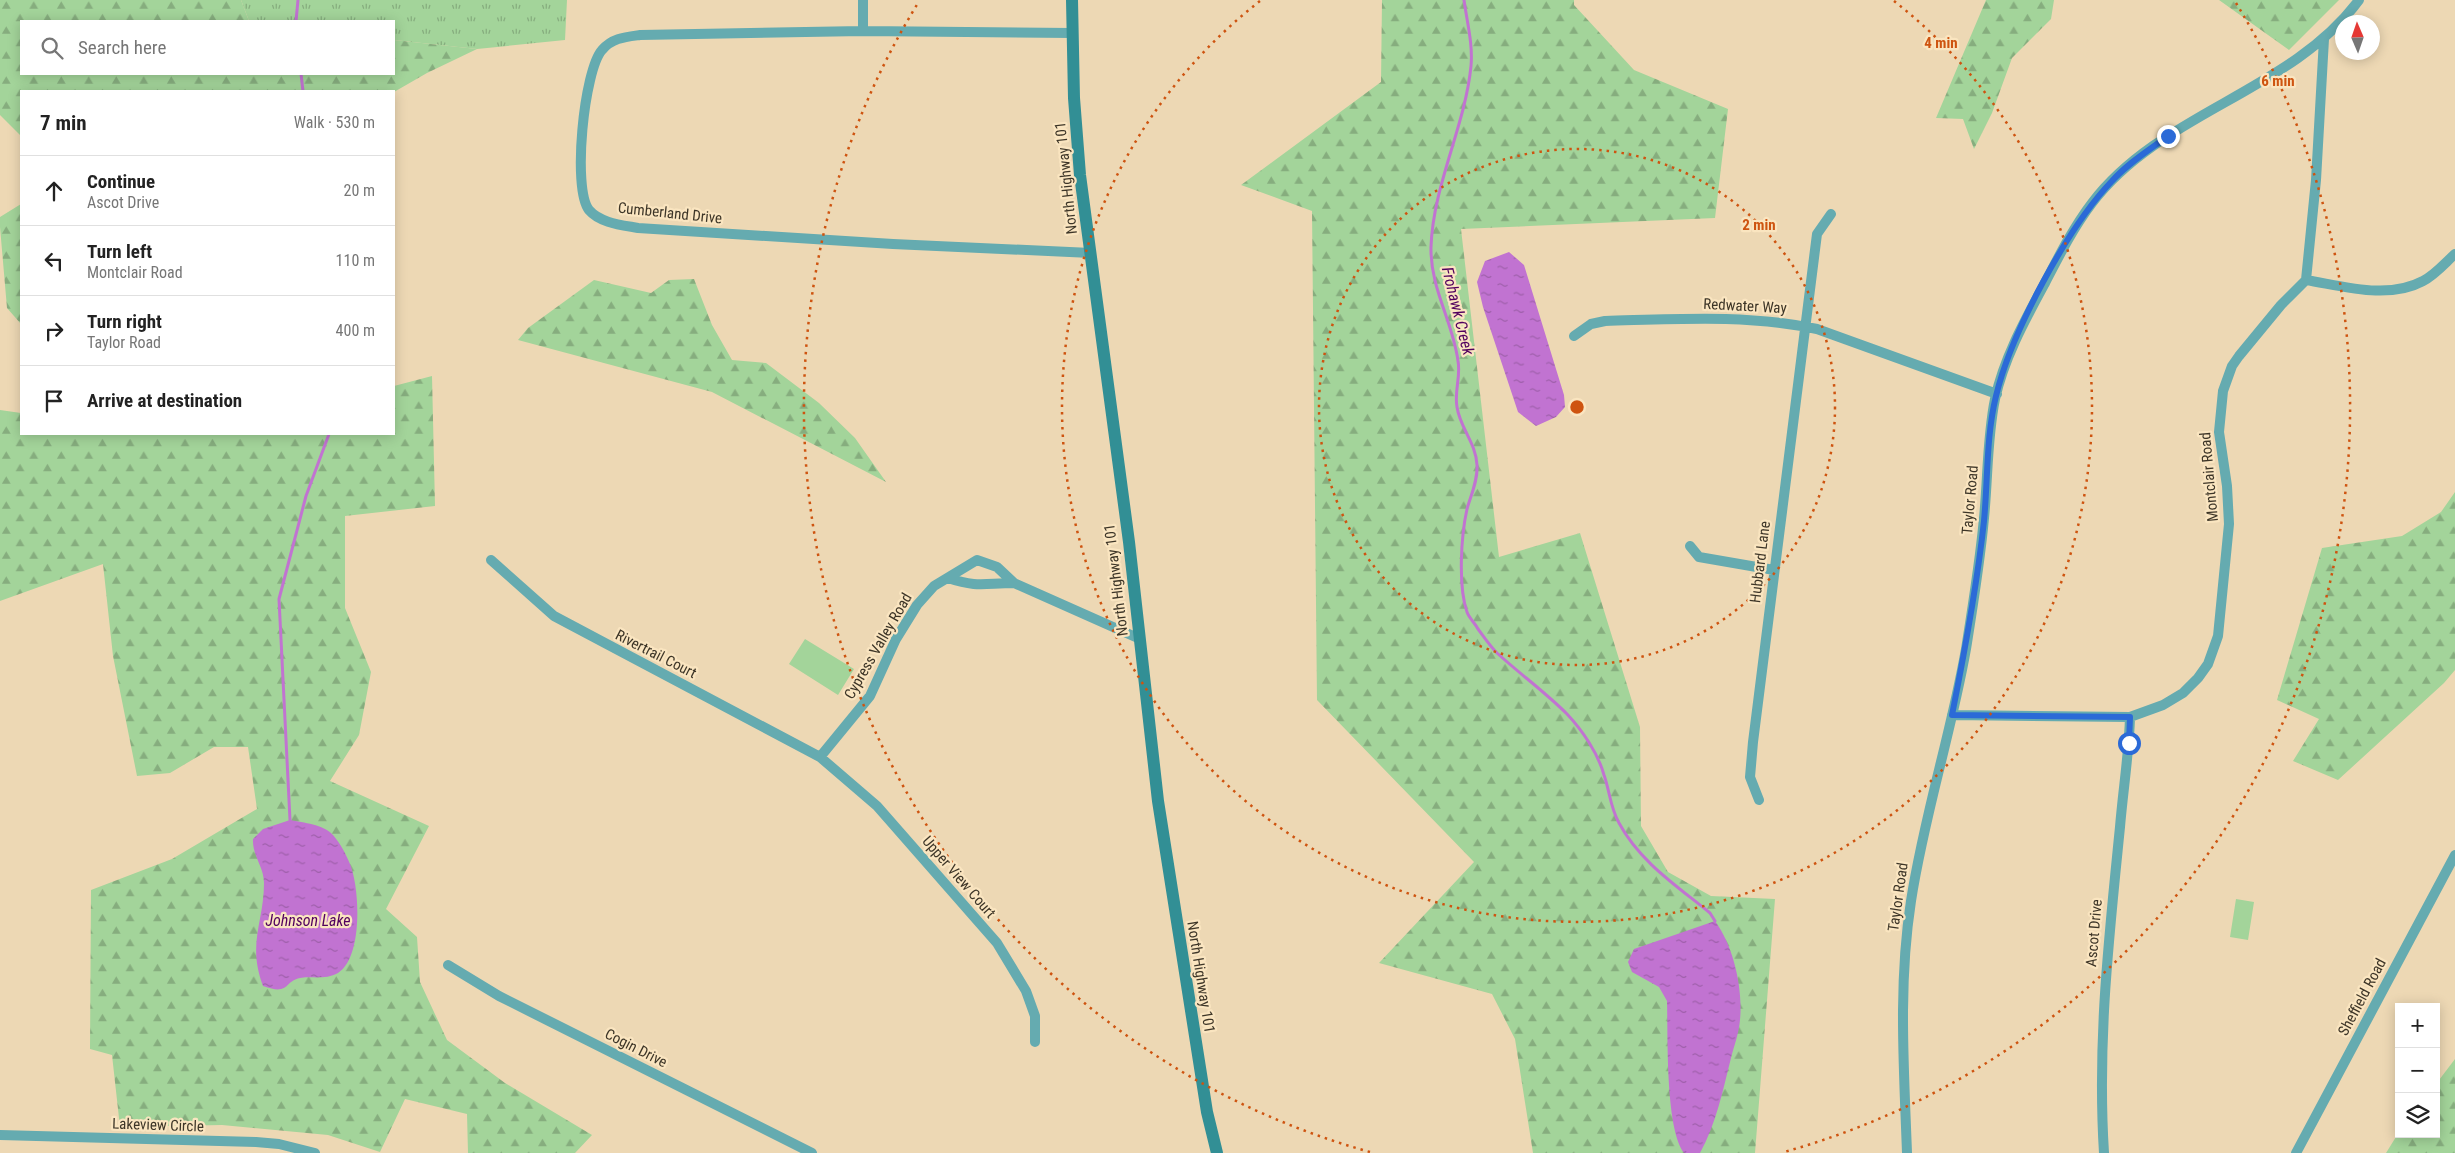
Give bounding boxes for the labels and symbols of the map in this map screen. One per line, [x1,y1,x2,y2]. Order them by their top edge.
north arrow [2335,15,2380,60]
text: 4 min [1924,34,1958,52]
text: 6 min [2261,72,2295,90]
street label: North Highway 101 [1051,121,1081,235]
route end [2157,125,2180,148]
street label: Cumberland Drive [617,199,723,227]
text: 2 min [1742,216,1776,234]
water label: Frohawk Creek [1438,265,1478,358]
street label: Redwater Way [1703,295,1787,317]
centre of rings [1568,398,1586,416]
street label: Montclair Road [2196,432,2222,522]
street label: Taylor Road [1958,465,1982,535]
street label: Hubbard Lane [1746,520,1774,604]
street label: North Highway 101 [1100,523,1132,637]
street label: Cypress Valley Road [840,590,916,702]
street label: Rivertrail Court [612,626,700,682]
route start [2118,732,2141,755]
street label: Upper View Court [918,832,1000,922]
street label: Taylor Road [1884,861,1912,933]
street label: Ascot Drive [2082,898,2106,968]
water label: Johnson Lake [265,911,351,930]
street label: North Highway 101 [1183,920,1219,1034]
street label: Sheffield Road [2334,955,2390,1039]
street label: Cogin Drive [602,1025,670,1071]
street label: Lakeview Circle [112,1114,204,1136]

